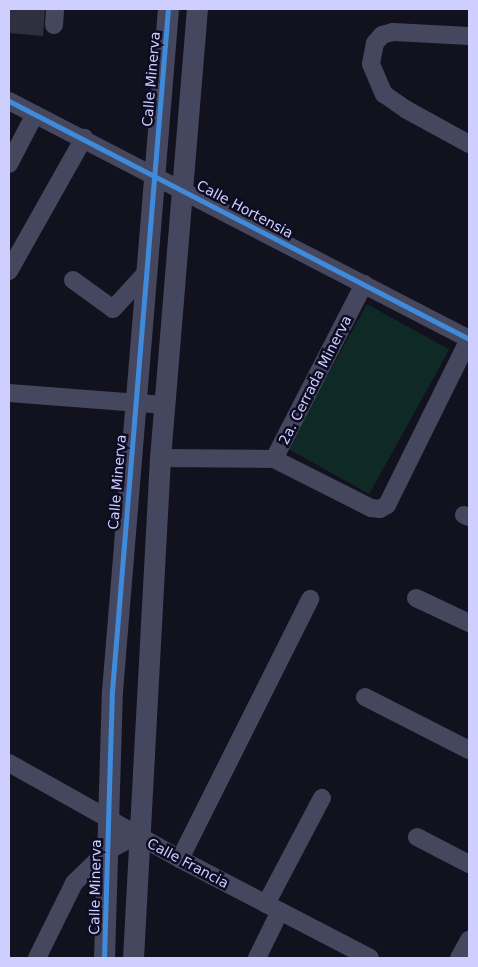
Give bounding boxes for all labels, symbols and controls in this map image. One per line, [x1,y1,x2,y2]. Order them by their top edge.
street label: Calle Minerva [138,31,164,127]
street label: Calle Hortensia [194,177,296,241]
street label: 2a. Cerrada Minerva [275,313,355,447]
street label: Calle Minerva [104,434,130,530]
street label: Calle Francia [144,835,232,891]
street label: Calle Minerva [86,839,104,935]

